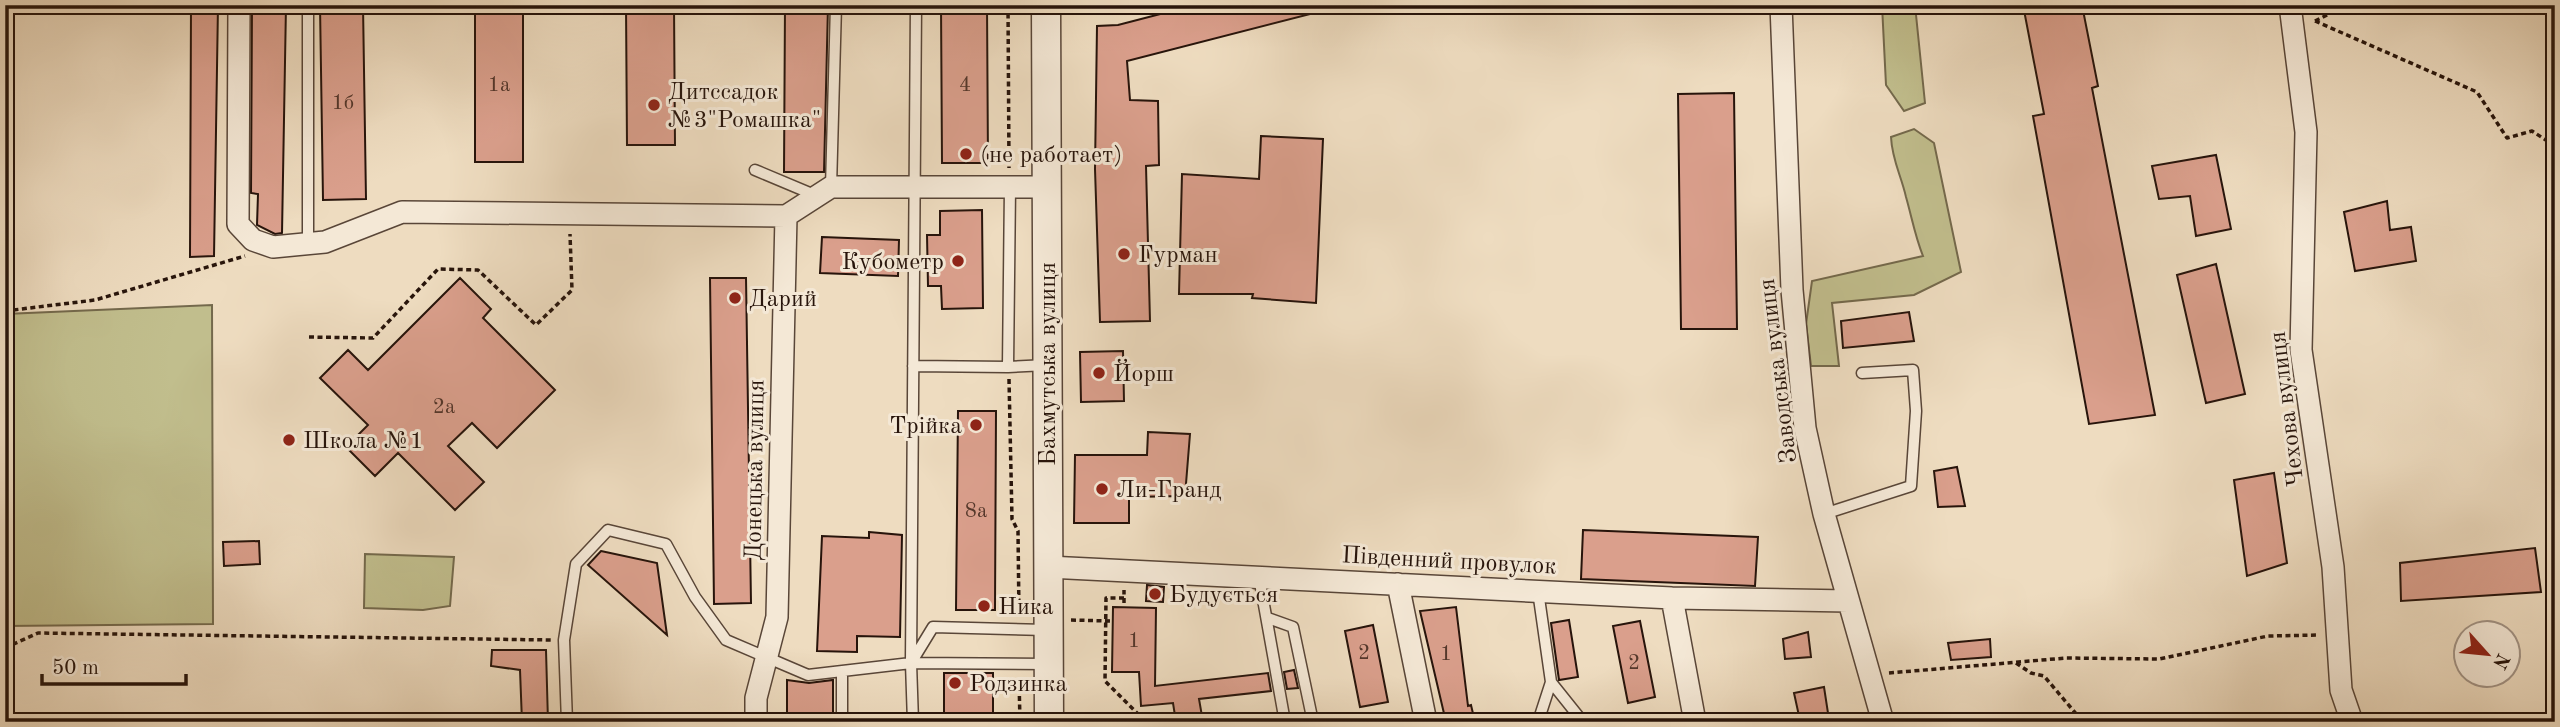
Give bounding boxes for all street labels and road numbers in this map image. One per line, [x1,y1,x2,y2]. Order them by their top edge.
street label: Бахмутська вулиця [1037,262,1061,466]
street label: Заводська вулиця [1756,277,1802,464]
street label: Чехова вулиця [2267,330,2309,488]
street label: Донецька вулиця [742,379,770,561]
street label: Південний провулок [1341,544,1557,580]

